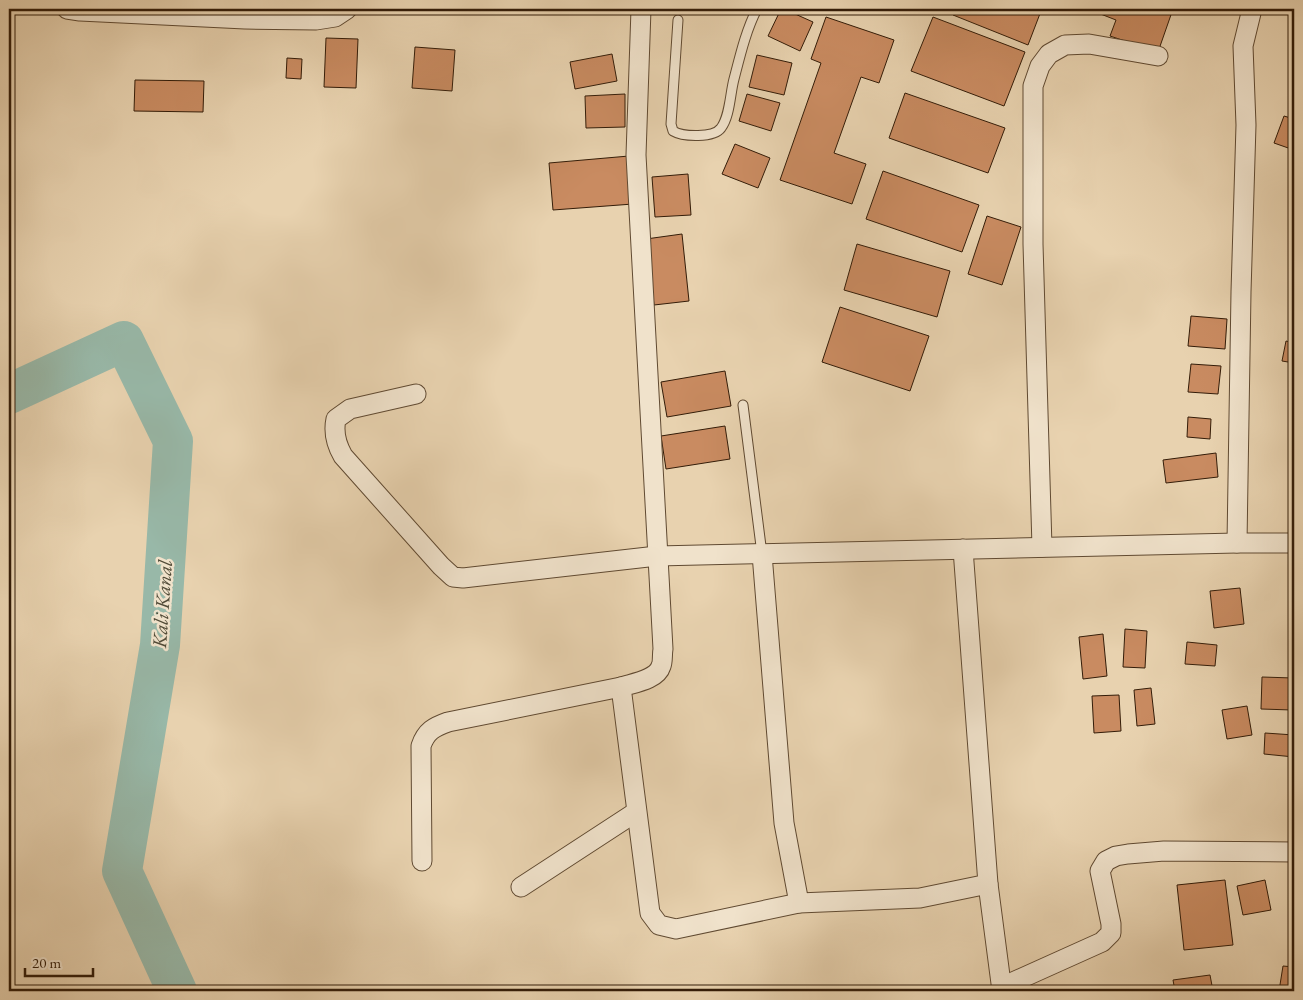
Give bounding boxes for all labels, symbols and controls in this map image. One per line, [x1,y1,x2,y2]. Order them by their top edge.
water label: Kali Kanal [146,558,178,650]
scale bar [25,945,92,977]
text: 20 m [32,953,61,972]

